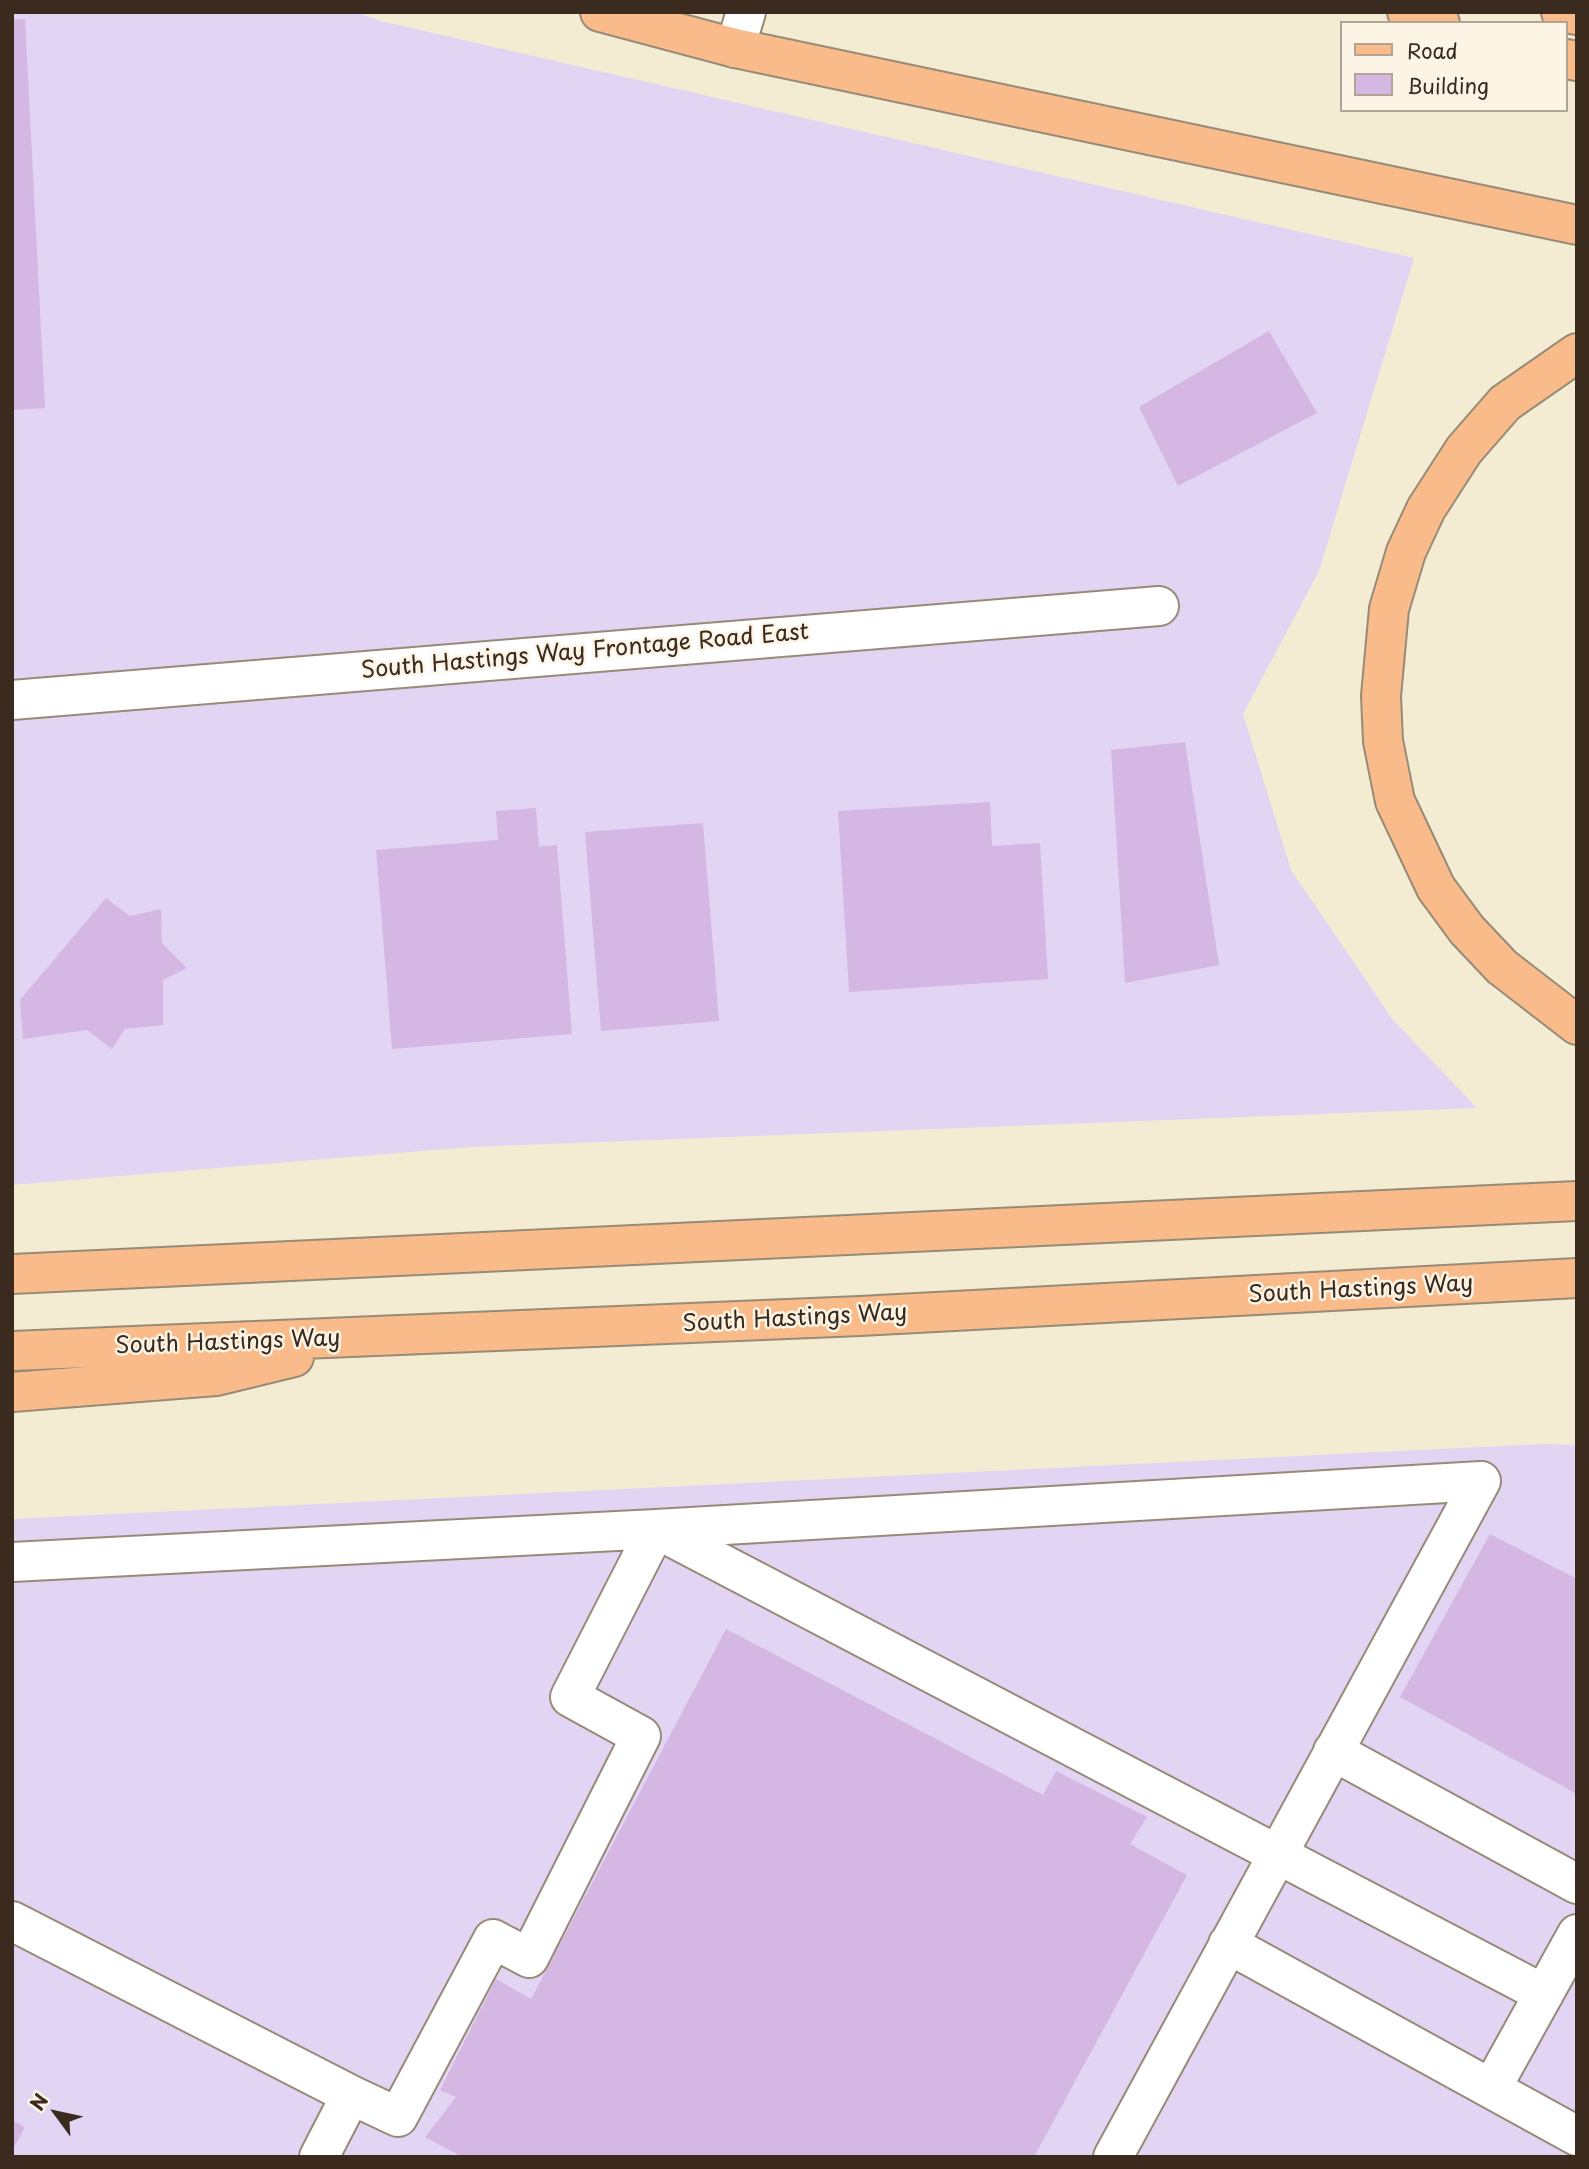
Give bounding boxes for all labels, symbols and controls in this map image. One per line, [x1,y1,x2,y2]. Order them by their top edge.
legend [1340,21,1568,112]
text: Road [1407,34,1458,66]
text: Building [1407,69,1489,101]
street label: South Hastings Way Frontage Road East [360,619,810,685]
street label: South Hastings Way [1248,1270,1474,1310]
street label: South Hastings Way [682,1299,908,1339]
street label: South Hastings Way [115,1325,341,1361]
north arrow [21,2078,91,2148]
text: N [23,2088,54,2116]

